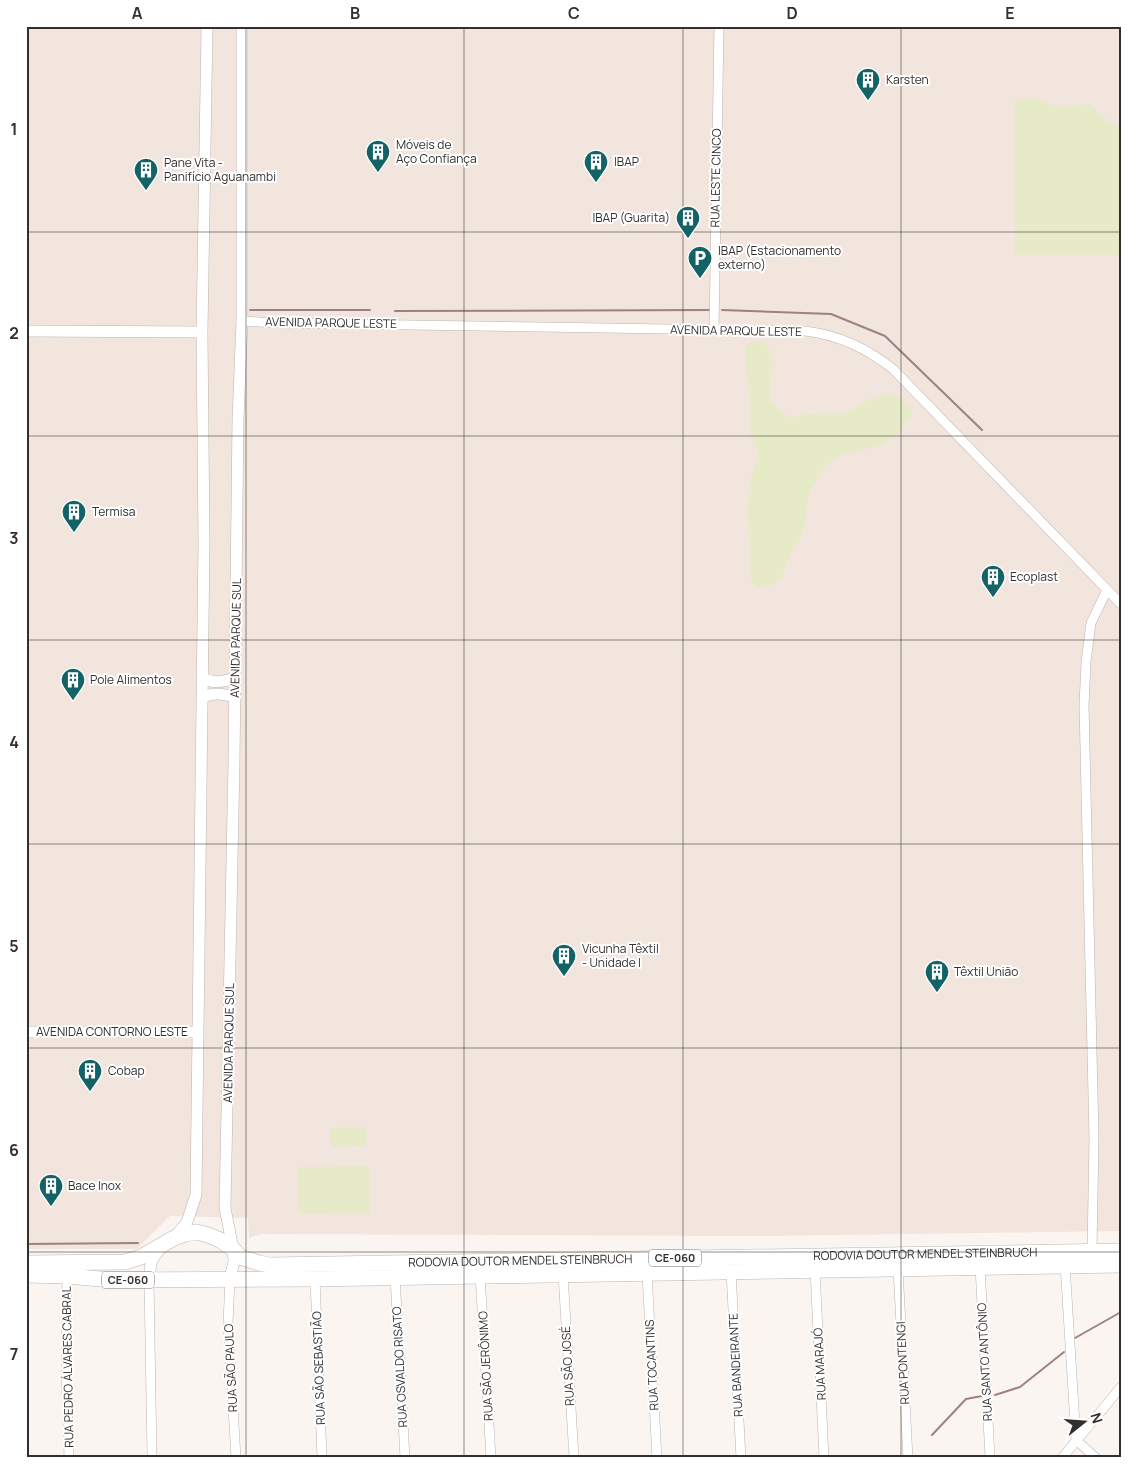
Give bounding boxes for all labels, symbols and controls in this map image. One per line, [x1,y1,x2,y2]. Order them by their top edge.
text: A [132,2,143,24]
text: B [350,2,360,24]
text: C [568,2,580,24]
text: D [786,2,798,24]
text: E [1005,2,1015,24]
building icon: Karsten [855,67,881,101]
place label: Karsten [886,71,929,88]
text: 1 [10,118,18,140]
street label: RUA LESTE CINCO [706,128,725,228]
place label: Móveis de Aço Confiança [396,136,477,167]
building icon: Móveis de Aço Confiança [365,139,391,173]
building icon: IBAP [583,149,609,183]
place label: IBAP [614,153,639,170]
place label: Pane Vita - Panifício Aguanambi [164,154,276,185]
building icon: Pane Vita - Panifício Aguanambi [133,157,159,191]
building icon: IBAP (Guarita) [675,205,701,239]
place label: IBAP (Guarita) [592,209,670,226]
place label: IBAP (Estacionamento externo) [718,242,841,273]
parking icon: IBAP (Estacionamento externo) [687,245,713,279]
street label: AVENIDA PARQUE LESTE [265,313,397,332]
street label: AVENIDA PARQUE LESTE [670,321,802,340]
text: 2 [9,322,19,344]
building icon: Termisa [61,499,87,533]
place label: Termisa [92,503,135,520]
text: 3 [9,527,19,549]
building icon: Ecoplast [980,564,1006,598]
place label: Ecoplast [1010,568,1058,585]
street label: AVENIDA PARQUE SUL [226,578,245,698]
building icon: Pole Alimentos [60,667,86,701]
place label: Pole Alimentos [90,671,172,688]
text: 4 [9,731,19,753]
text: 5 [9,935,19,957]
place label: Vicunha Têxtil - Unidade I [582,940,659,971]
building icon: Vicunha Têxtil - Unidade I [551,943,577,977]
building icon: Têxtil União [924,959,950,993]
place label: Têxtil União [954,963,1018,980]
street label: AVENIDA PARQUE SUL [219,983,238,1103]
street label: AVENIDA CONTORNO LESTE [36,1023,188,1040]
building icon: Cobap [77,1058,103,1092]
place label: Cobap [108,1062,145,1079]
text: 6 [9,1139,19,1161]
building icon: Bace Inox [38,1173,64,1207]
place label: Bace Inox [68,1177,122,1194]
street label: RODOVIA DOUTOR MENDEL STEINBRUCH [813,1243,1038,1264]
street label: RODOVIA DOUTOR MENDEL STEINBRUCH [408,1250,633,1271]
road number: CE-060 [649,1250,701,1266]
road number: CE-060 [102,1272,154,1288]
street label: RUA PEDRO ÁLVARES CABRAL [58,1286,77,1448]
street label: RUA SANTO ANTÔNIO [973,1302,996,1422]
street label: RUA OSVALDO RISATO [388,1306,411,1428]
street label: RUA SÃO JERÔNIMO [474,1310,497,1421]
street label: RUA SÃO SEBASTIÃO [308,1311,329,1425]
street label: RUA BANDEIRANTE [724,1313,747,1417]
street label: RUA TOCANTINS [641,1319,662,1411]
street label: RUA PONTENGI [892,1321,913,1405]
street label: RUA SÃO PAULO [220,1323,241,1413]
street label: RUA SÃO JOSÉ [557,1326,578,1406]
street label: RUA MARAJÓ [809,1327,830,1401]
text: 7 [10,1343,18,1365]
north arrow [1060,1396,1110,1446]
text: N [1086,1410,1107,1426]

